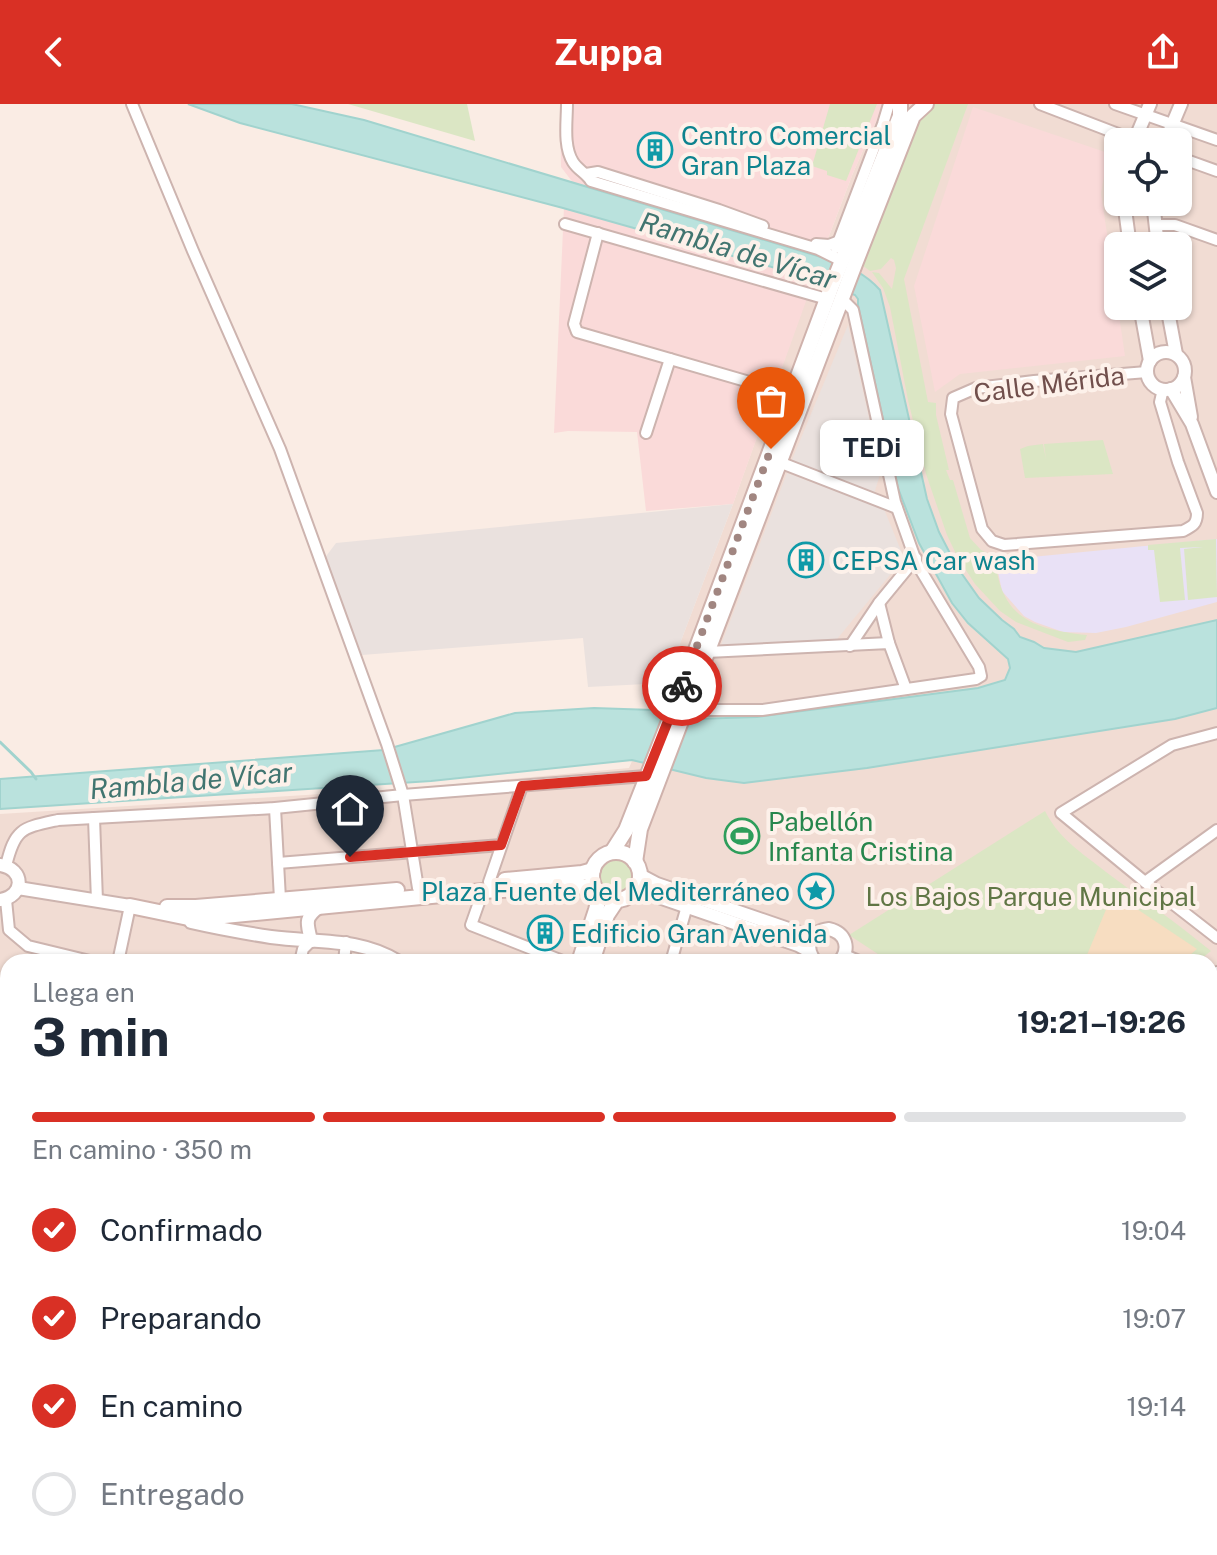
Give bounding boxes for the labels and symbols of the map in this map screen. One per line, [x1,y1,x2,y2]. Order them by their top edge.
place label: Centro Comercial Gran Plaza [681,120,891,181]
building icon: Centro Comercial Gran Plaza [636,131,674,169]
water label: Rambla de Vícar [636,204,841,296]
street label: Calle Mérida [972,359,1126,409]
pin [737,367,805,449]
callout: TEDi [819,421,923,477]
building icon: CEPSA Car wash [787,541,825,579]
place label: CEPSA Car wash [832,545,1036,576]
courier [642,646,722,726]
water label: Rambla de Vícar [88,755,294,805]
pin [316,775,384,857]
place label: Pabellón Infanta Cristina [768,806,953,867]
sports icon: Pabellón Infanta Cristina [723,817,761,855]
place icon: Plaza Fuente del Mediterráneo [797,872,835,910]
place label: Plaza Fuente del Mediterráneo [421,876,790,907]
park label: Los Bajos Parque Municipal [865,881,1197,912]
building icon: Edificio Gran Avenida [526,914,564,952]
place label: Edificio Gran Avenida [571,918,827,949]

